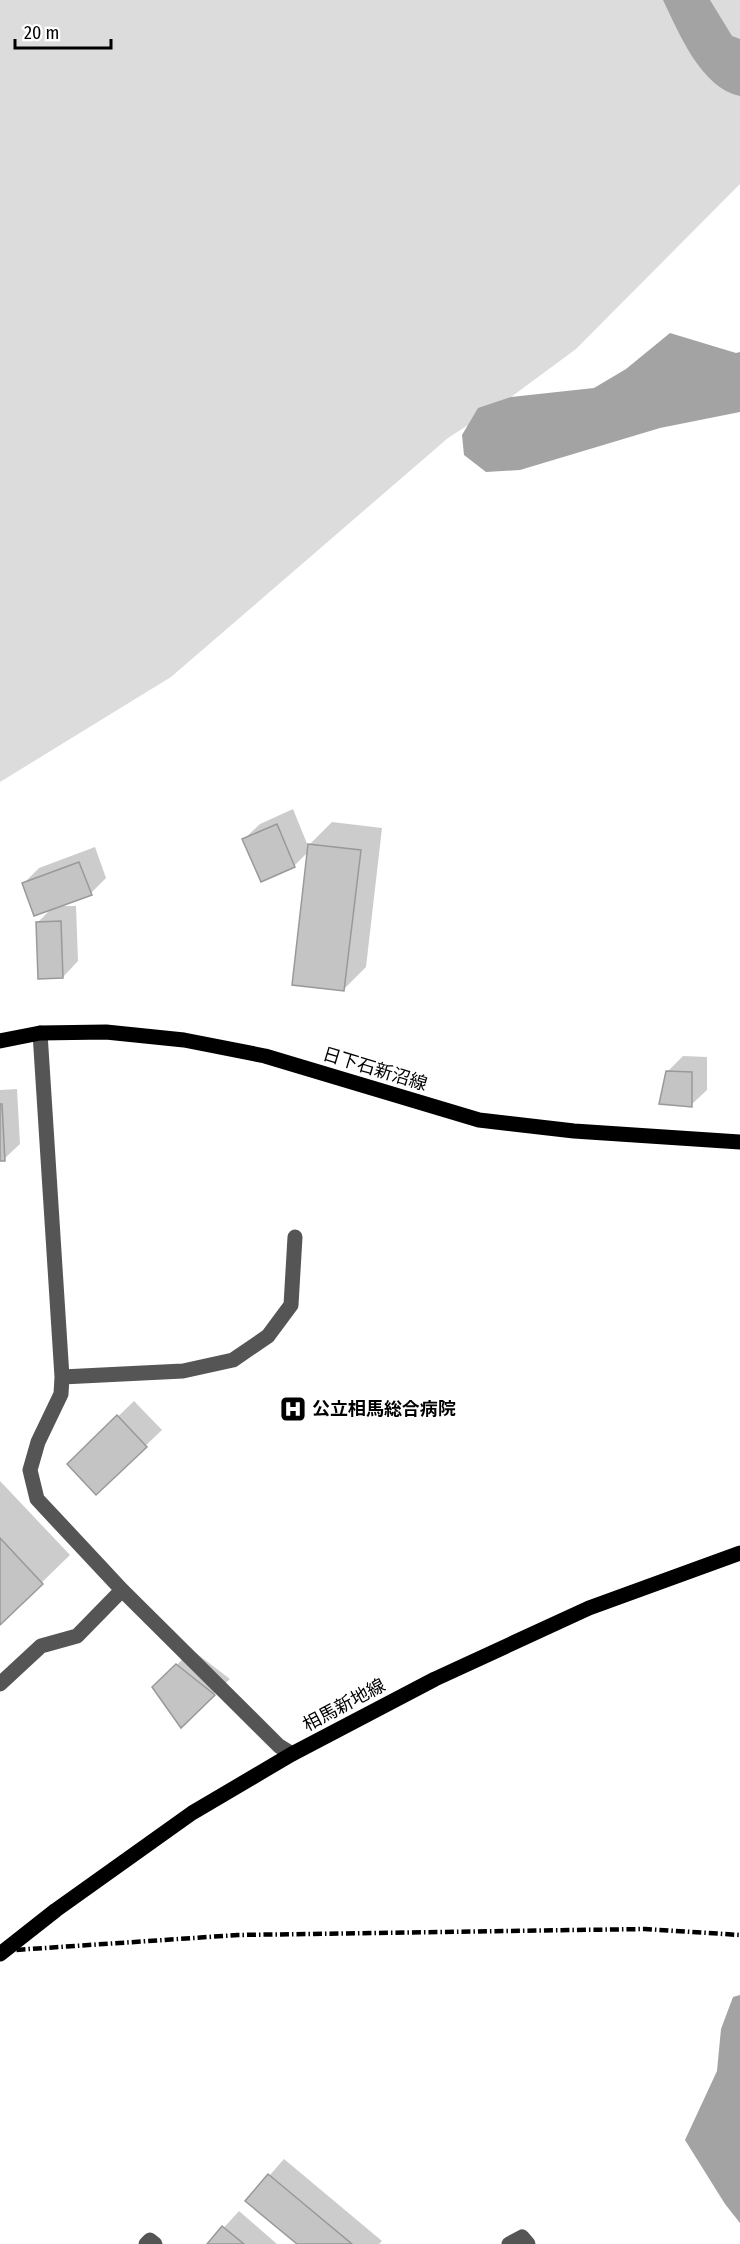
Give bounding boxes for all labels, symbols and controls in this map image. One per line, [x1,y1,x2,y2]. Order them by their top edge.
scale bar [15,12,111,50]
text: 20 m [24,22,59,44]
street label: 日下石新沼線 [320,1043,430,1095]
hospital icon: 公立相馬総合病院 [278,1394,308,1424]
place label: 公立相馬総合病院 [312,1398,456,1420]
street label: 相馬新地線 [299,1674,389,1736]

